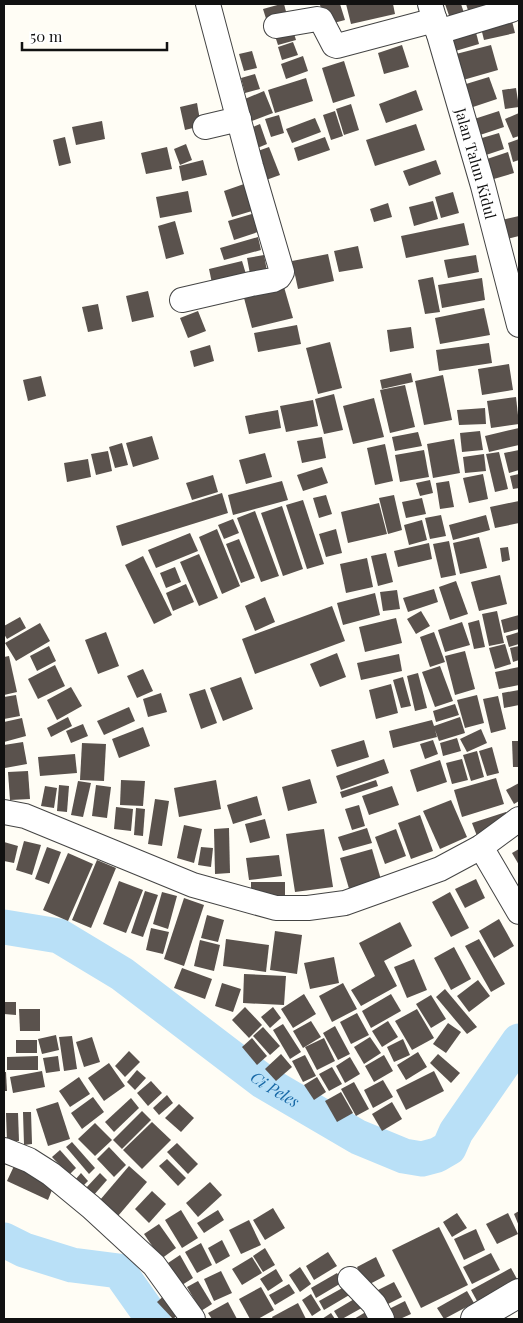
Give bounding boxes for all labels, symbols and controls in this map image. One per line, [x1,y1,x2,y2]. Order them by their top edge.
scale bar [22,20,168,52]
text: 50 m [30,26,63,46]
street label: Jalan Talun Kidul [451,105,501,221]
water label: Ci Peles [247,1066,304,1111]

